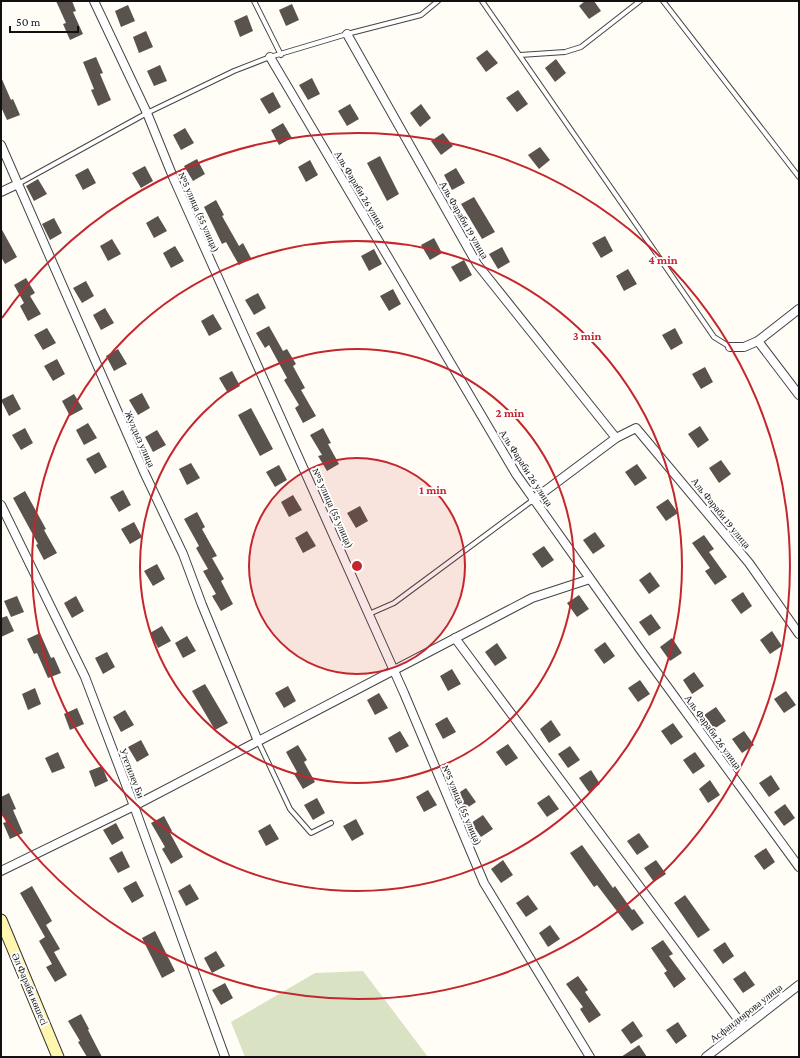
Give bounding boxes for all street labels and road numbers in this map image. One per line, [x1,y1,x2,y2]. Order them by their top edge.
street label: Аль Фараби 26 улица [332,149,388,232]
street label: №5 улица (55 улица) [176,170,222,254]
street label: Аль Фараби 19 улица [437,179,491,261]
street label: Жулдыз улица [123,409,158,469]
street label: Аль Фараби 26 улица [497,428,555,509]
street label: №5 улица (55 улица) [310,466,356,550]
street label: Аль Фараби 19 улица [689,475,753,551]
street label: Аль Фараби 26 улица [682,693,744,772]
street label: Утетилеу Би [117,746,147,800]
street label: №5 улица (55 улица) [439,763,484,847]
street label: Әл Фараби көшесі [10,951,50,1027]
street label: Асфандиярова улица [708,981,785,1045]

